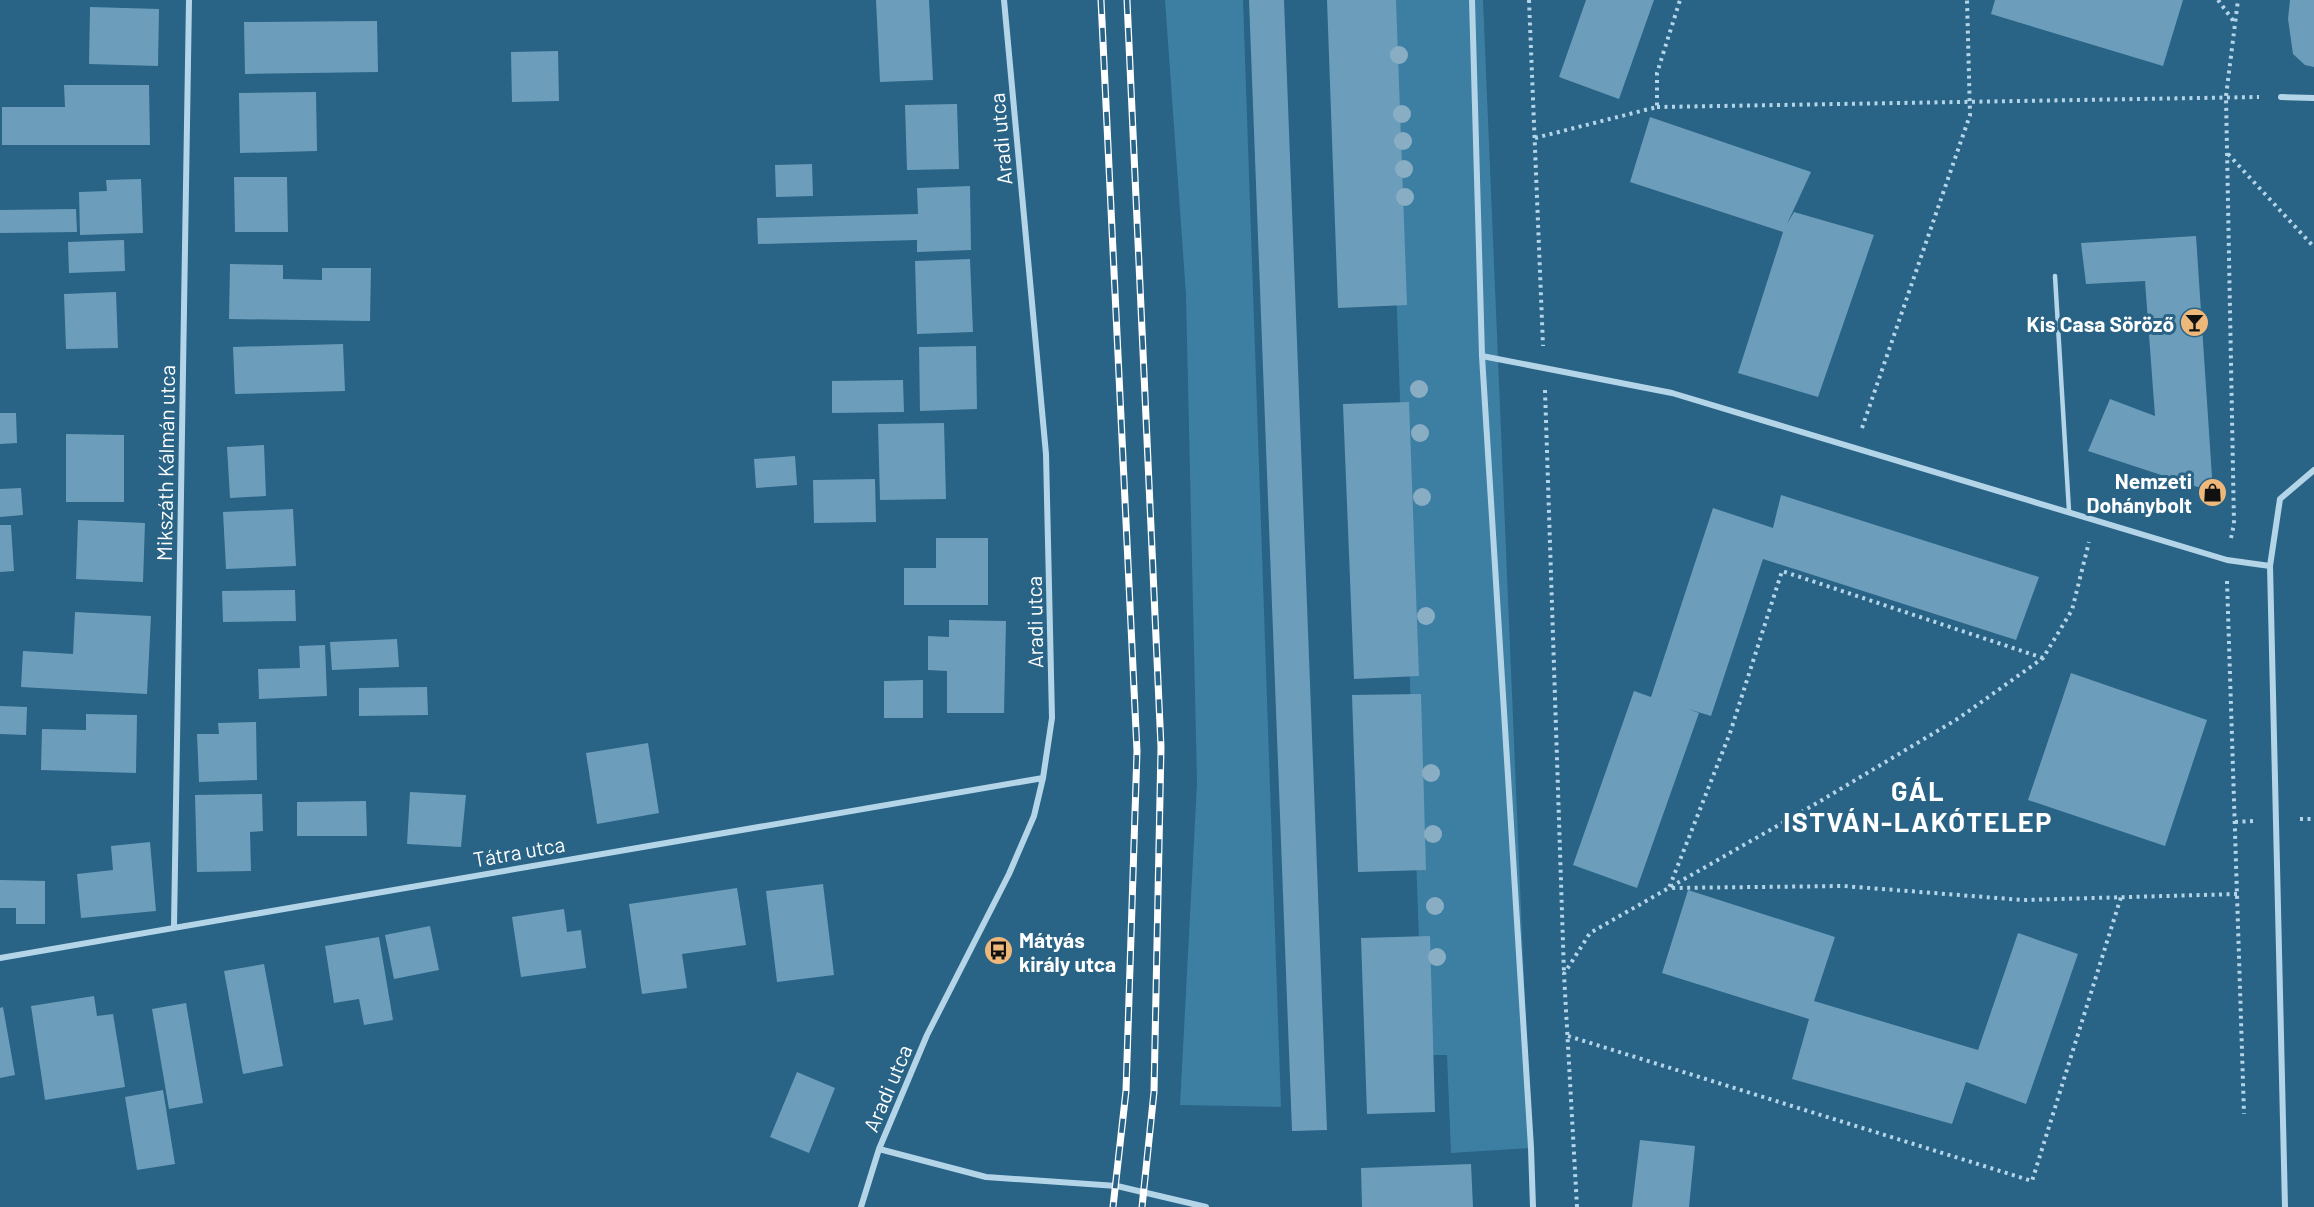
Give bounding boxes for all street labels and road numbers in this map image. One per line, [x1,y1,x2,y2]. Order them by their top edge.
street label: Aradi utca [984,92,1016,186]
street label: Mikszáth Kálmán utca [151,365,179,561]
street label: Aradi utca [1021,576,1047,668]
street label: Tátra utca [471,831,567,871]
street label: Aradi utca [857,1041,917,1135]

